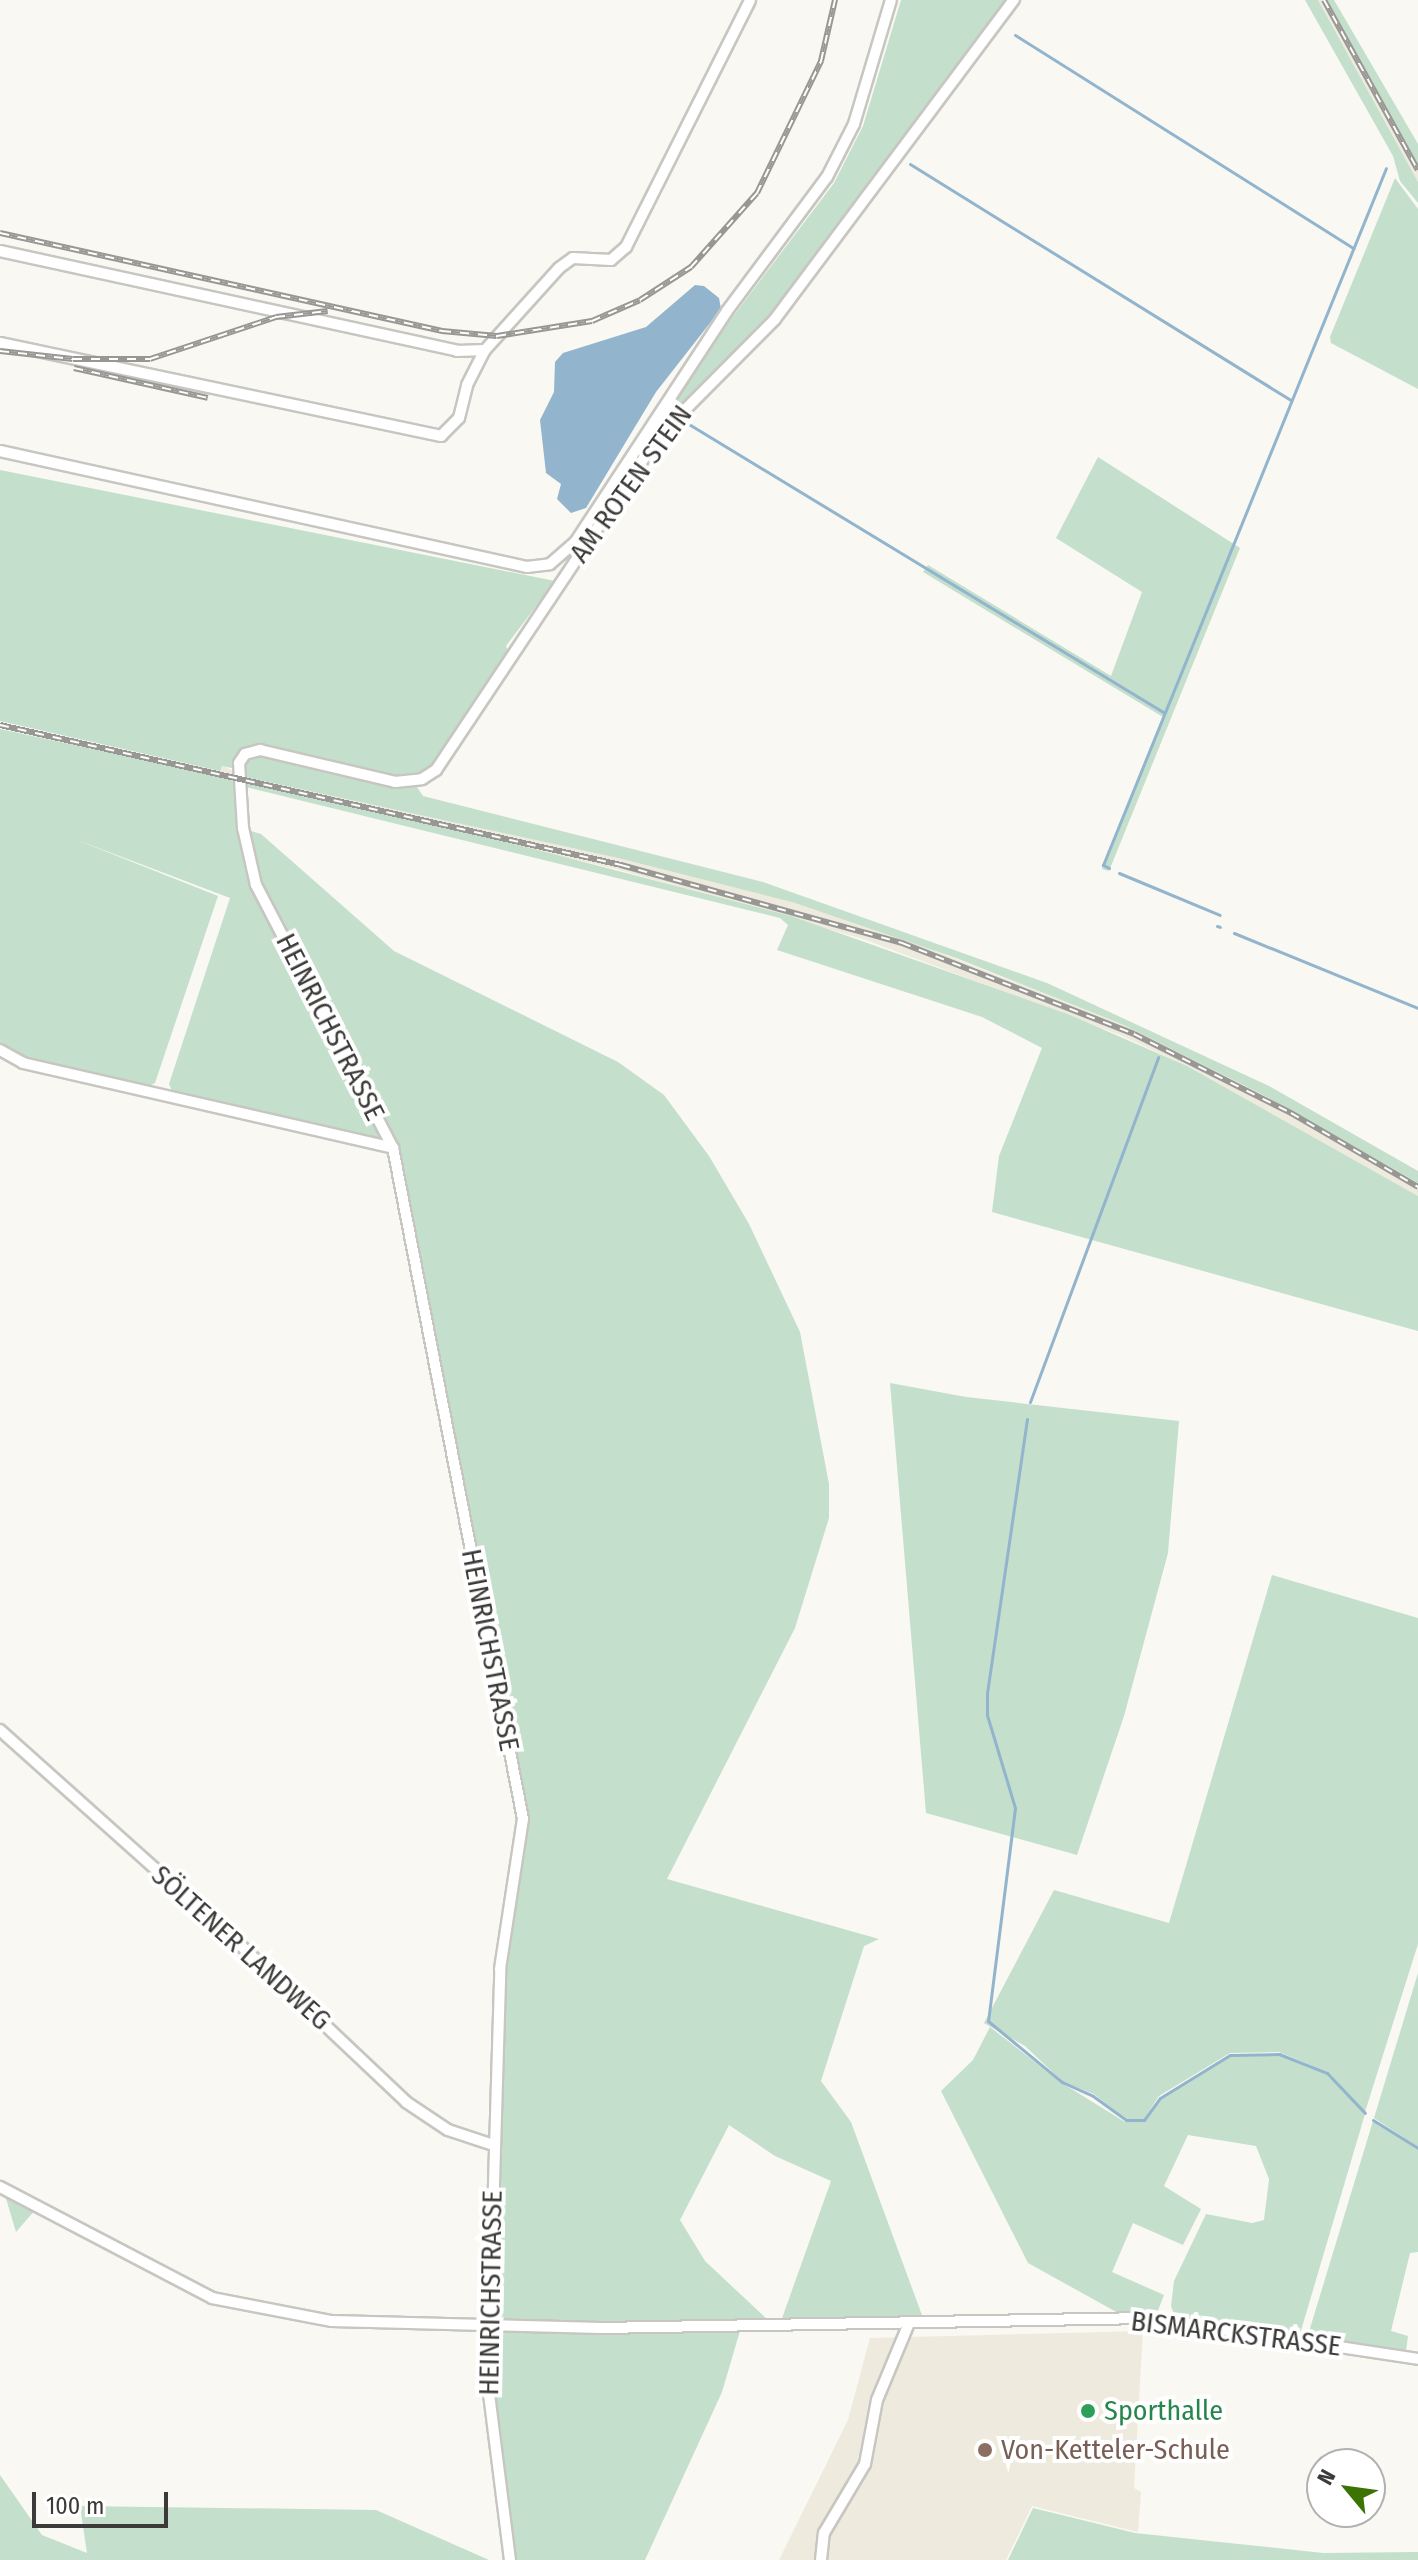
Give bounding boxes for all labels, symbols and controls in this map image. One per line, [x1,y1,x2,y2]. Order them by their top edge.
street label: AM ROTEN STEIN [563,399,699,569]
street label: HEINRICHSTRASSE [268,928,392,1126]
street label: HEINRICHSTRASSE [454,1546,526,1754]
street label: SÖLTENER LANDWEG [144,1859,338,2037]
street label: HEINRICHSTRASSE [472,2190,510,2396]
street label: BISMARCKSTRASSE [1129,2304,1343,2364]
place label: Sporthalle [1104,2394,1223,2428]
marker: Sporthalle [1079,2402,1097,2420]
place label: Von-Ketteler-Schule [1001,2433,1230,2467]
marker: Von-Ketteler-Schule [976,2441,994,2459]
north arrow [1306,2448,1386,2528]
text: N [1311,2465,1341,2489]
scale bar [36,2476,172,2526]
text: 100 m [46,2492,104,2520]

